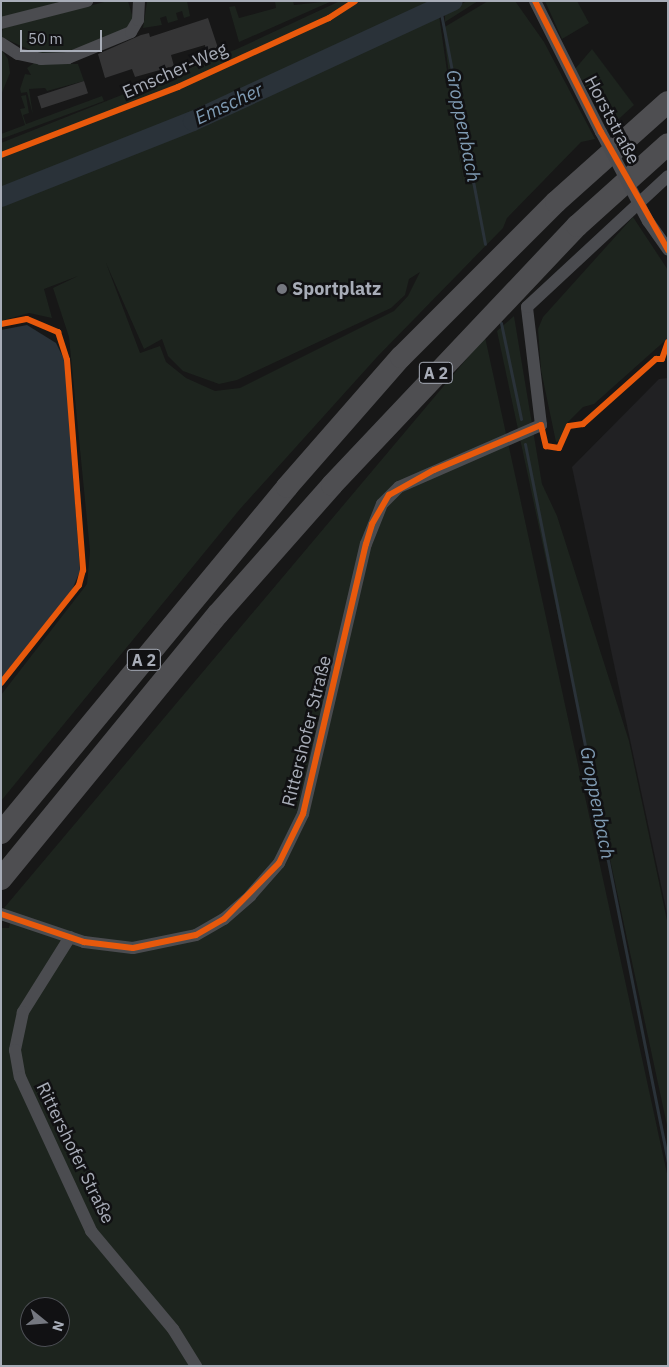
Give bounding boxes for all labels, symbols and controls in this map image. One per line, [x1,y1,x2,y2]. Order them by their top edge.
scale bar [22,20,105,52]
text: 50 m [28,29,63,48]
street label: Emscher-Weg [119,38,231,104]
water label: Groppenbach [441,68,485,184]
street label: Horststraße [580,72,644,168]
water label: Emscher [191,78,267,130]
place label: Sportplatz [292,278,381,300]
marker: Sportplatz [276,283,288,295]
road number: A 2 [418,359,454,386]
road number: A 2 [126,646,162,674]
street label: Rittershofer Straße [278,653,336,809]
water label: Groppenbach [575,745,619,861]
street label: Rittershofer Straße [31,1079,119,1227]
north arrow [20,1297,70,1347]
text: N [48,1319,68,1334]

